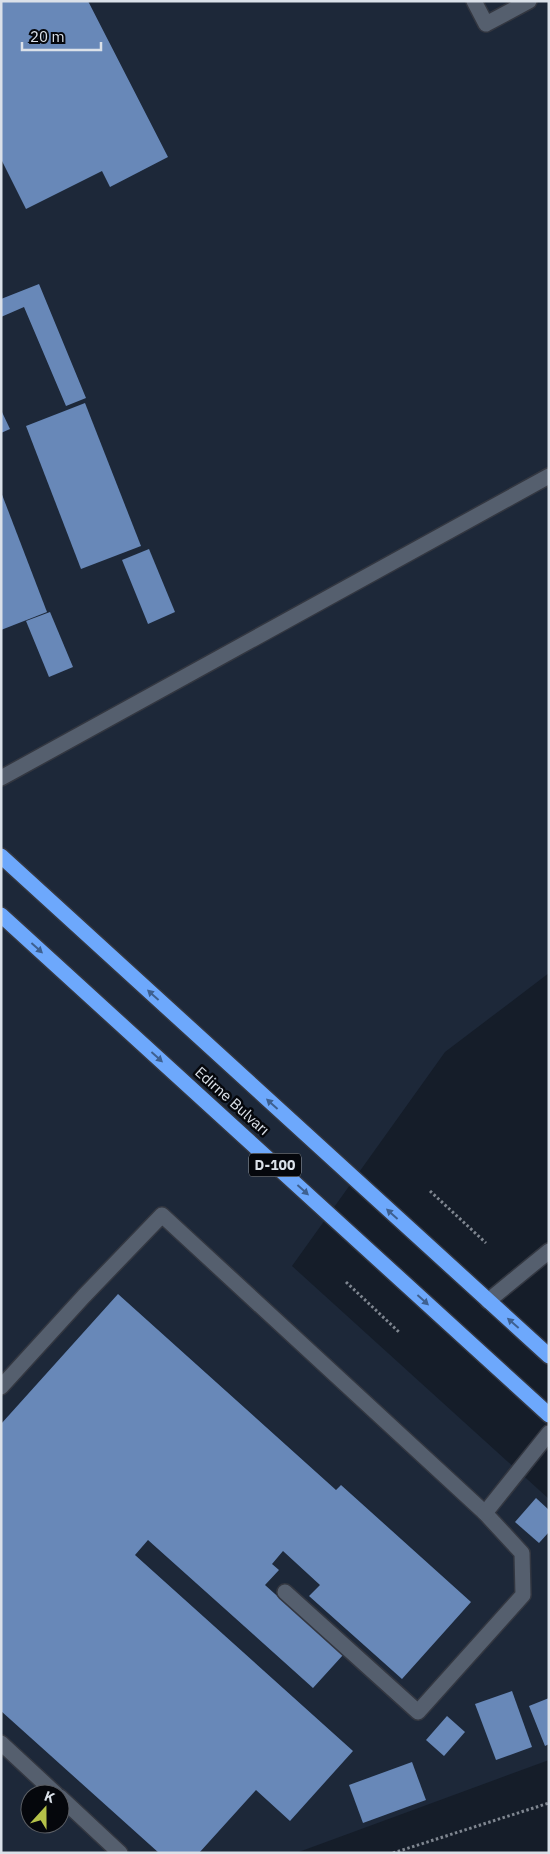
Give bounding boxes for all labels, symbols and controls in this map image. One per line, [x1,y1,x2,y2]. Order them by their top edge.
scale bar [22,20,101,52]
text: 20 m [30,27,65,46]
one-way arrow [31,942,44,953]
one-way arrow [146,989,159,1000]
one-way arrow [151,1051,163,1063]
street label: Edirne Bulvarı [191,1062,273,1139]
one-way arrow [267,1098,279,1110]
road number: D-100 [249,1154,301,1176]
one-way arrow [297,1184,309,1196]
one-way arrow [387,1208,399,1220]
one-way arrow [417,1294,429,1306]
one-way arrow [507,1317,519,1329]
north arrow [20,1784,70,1834]
text: K [42,1787,58,1807]

